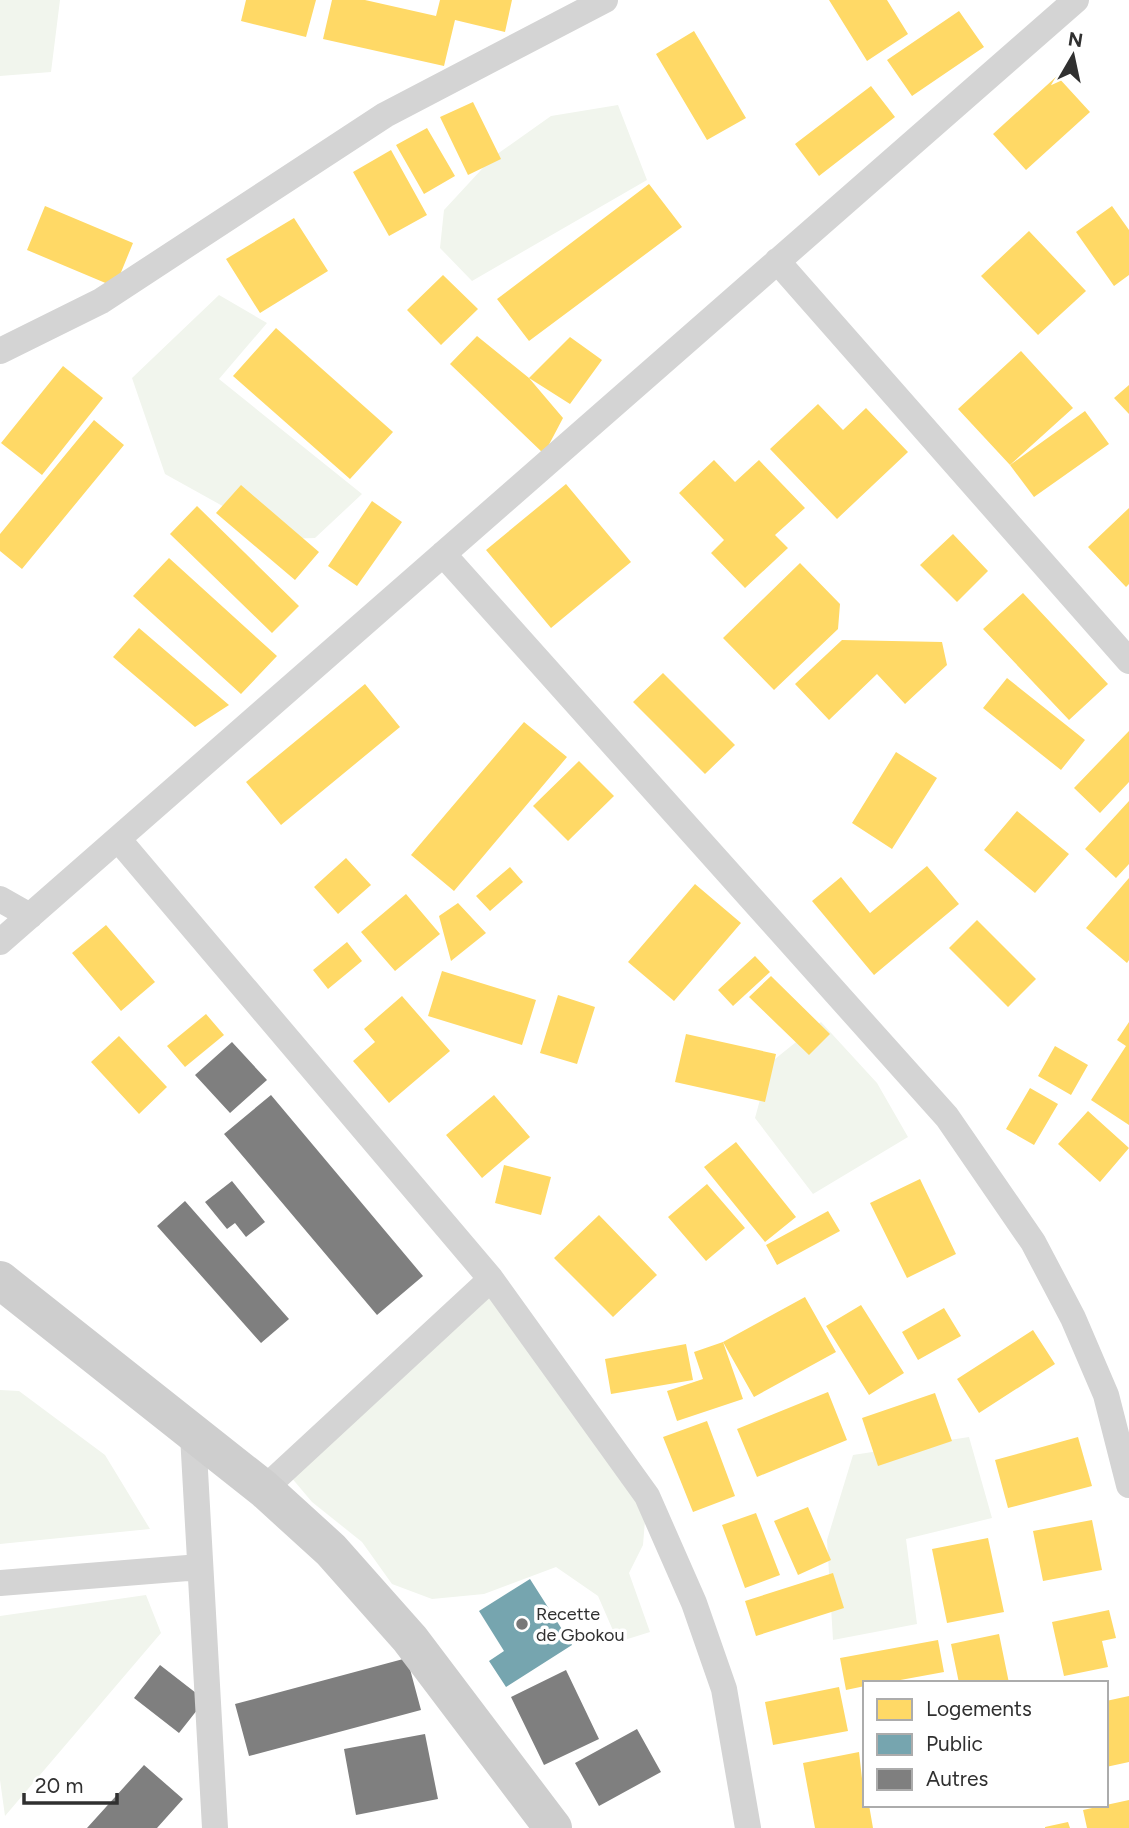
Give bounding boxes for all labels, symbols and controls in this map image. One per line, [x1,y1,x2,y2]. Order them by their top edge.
north arrow [1038,21,1108,91]
text: N [1067,27,1085,52]
place label: Recette de Gbokou [536,1603,625,1646]
marker: Recette de Gbokou [514,1616,530,1632]
legend [863,1681,1108,1807]
text: Logements [926,1696,1032,1721]
text: Public [926,1731,983,1756]
scale bar [24,1762,117,1806]
text: Autres [926,1766,988,1791]
text: 20 m [35,1773,83,1798]

